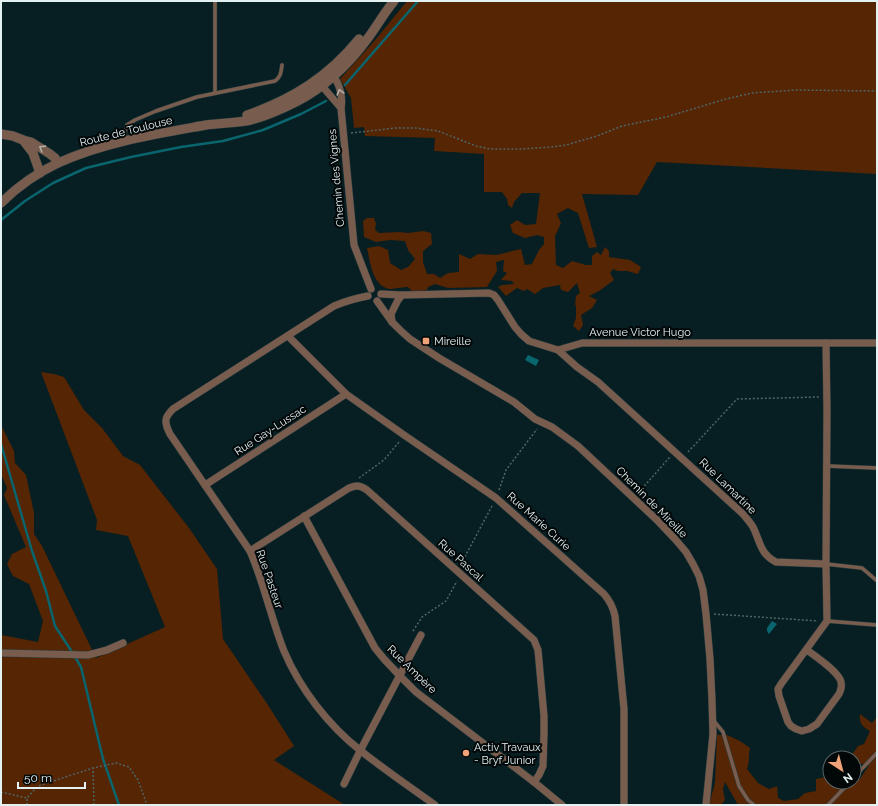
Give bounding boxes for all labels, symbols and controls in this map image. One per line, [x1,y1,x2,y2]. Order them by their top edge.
one-way arrow [336,88,345,95]
street label: Route de Toulouse [78,114,174,149]
street label: Chemin des Vignes [326,129,347,227]
one-way arrow [40,146,47,153]
street label: Avenue Victor Hugo [589,326,691,339]
place label: Mireille [434,335,472,348]
marker: Mireille [421,336,431,346]
street label: Rue Gay-Lussac [232,402,308,458]
street label: Rue Lamartine [696,456,759,517]
street label: Chemin de Mireille [613,464,690,541]
street label: Rue Marie Curie [504,490,573,554]
street label: Rue Pascal [436,537,486,584]
street label: Rue Pasteur [253,548,286,610]
street label: Rue Ampère [384,643,439,696]
place label: Activ Travaux - Bryf Junior [474,741,541,767]
marker: Activ Travaux - Bryf Junior [461,748,471,758]
north arrow [822,750,862,790]
scale bar [18,764,85,790]
text: N [840,770,855,785]
text: 50 m [24,771,52,785]

